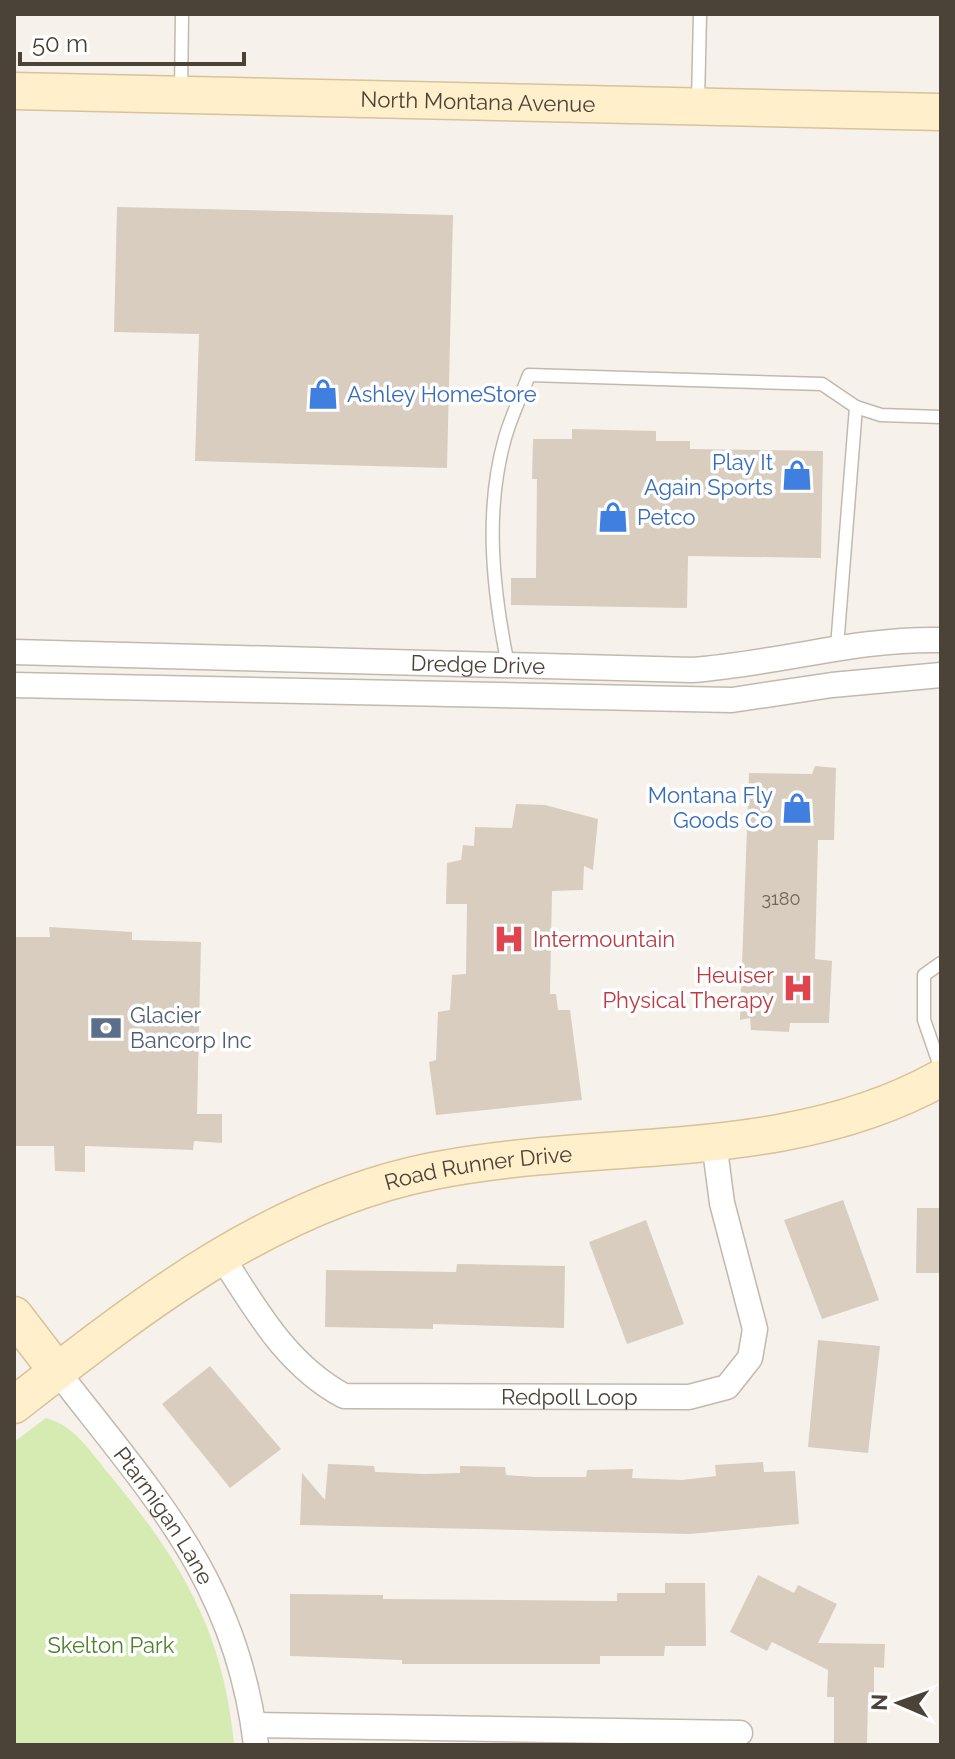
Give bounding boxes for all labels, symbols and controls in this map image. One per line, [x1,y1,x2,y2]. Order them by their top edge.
scale bar [20,16,244,66]
text: 50 m [32,29,88,58]
street label: North Montana Avenue [360,86,596,117]
shop icon: Ashley HomeStore [306,377,340,411]
place label: Ashley HomeStore [347,381,537,407]
place label: Play It Again Sports [644,449,774,500]
shop icon: Play It Again Sports [780,458,814,492]
shop icon: Petco [596,500,630,534]
place label: Petco [637,504,696,530]
street label: Dredge Drive [410,650,545,679]
place label: Montana Fly Goods Co [648,782,773,833]
shop icon: Montana Fly Goods Co [780,791,814,825]
house number: 3180 [761,888,801,909]
hospital icon: Intermountain [492,922,526,956]
place label: Intermountain [533,926,675,952]
place label: Heuiser Physical Therapy [602,962,774,1013]
hospital icon: Heuiser Physical Therapy [781,971,815,1005]
place label: Glacier Bancorp Inc [130,1002,252,1053]
bank icon: Glacier Bancorp Inc [89,1011,123,1045]
street label: Road Runner Drive [381,1141,573,1195]
street label: Redpoll Loop [501,1383,638,1410]
street label: Ptarmigan Lane [108,1442,219,1589]
park label: Skelton Park [48,1632,175,1658]
north arrow [859,1663,939,1743]
text: N [866,1693,892,1711]

